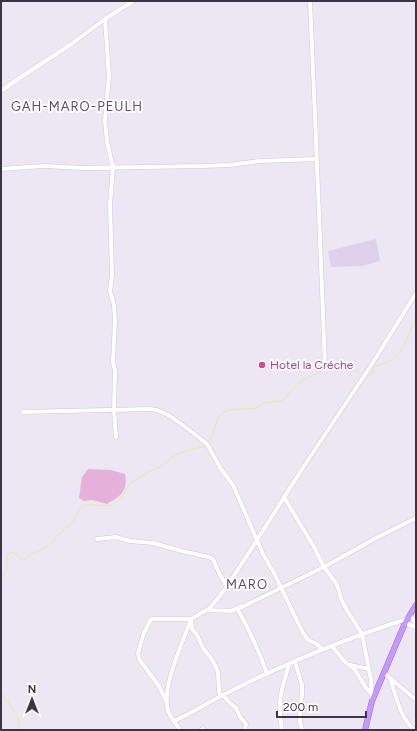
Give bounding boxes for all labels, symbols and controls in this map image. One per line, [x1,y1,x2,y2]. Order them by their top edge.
district label: GAH-MARO-PEULH [11,99,143,114]
place label: Hotel la Créche [270,358,354,372]
marker: Hotel la Créche [257,360,267,370]
district label: MARO [226,577,268,592]
north arrow [12,679,52,719]
text: N [28,683,36,696]
scale bar [277,693,366,719]
text: 200 m [283,700,318,714]

